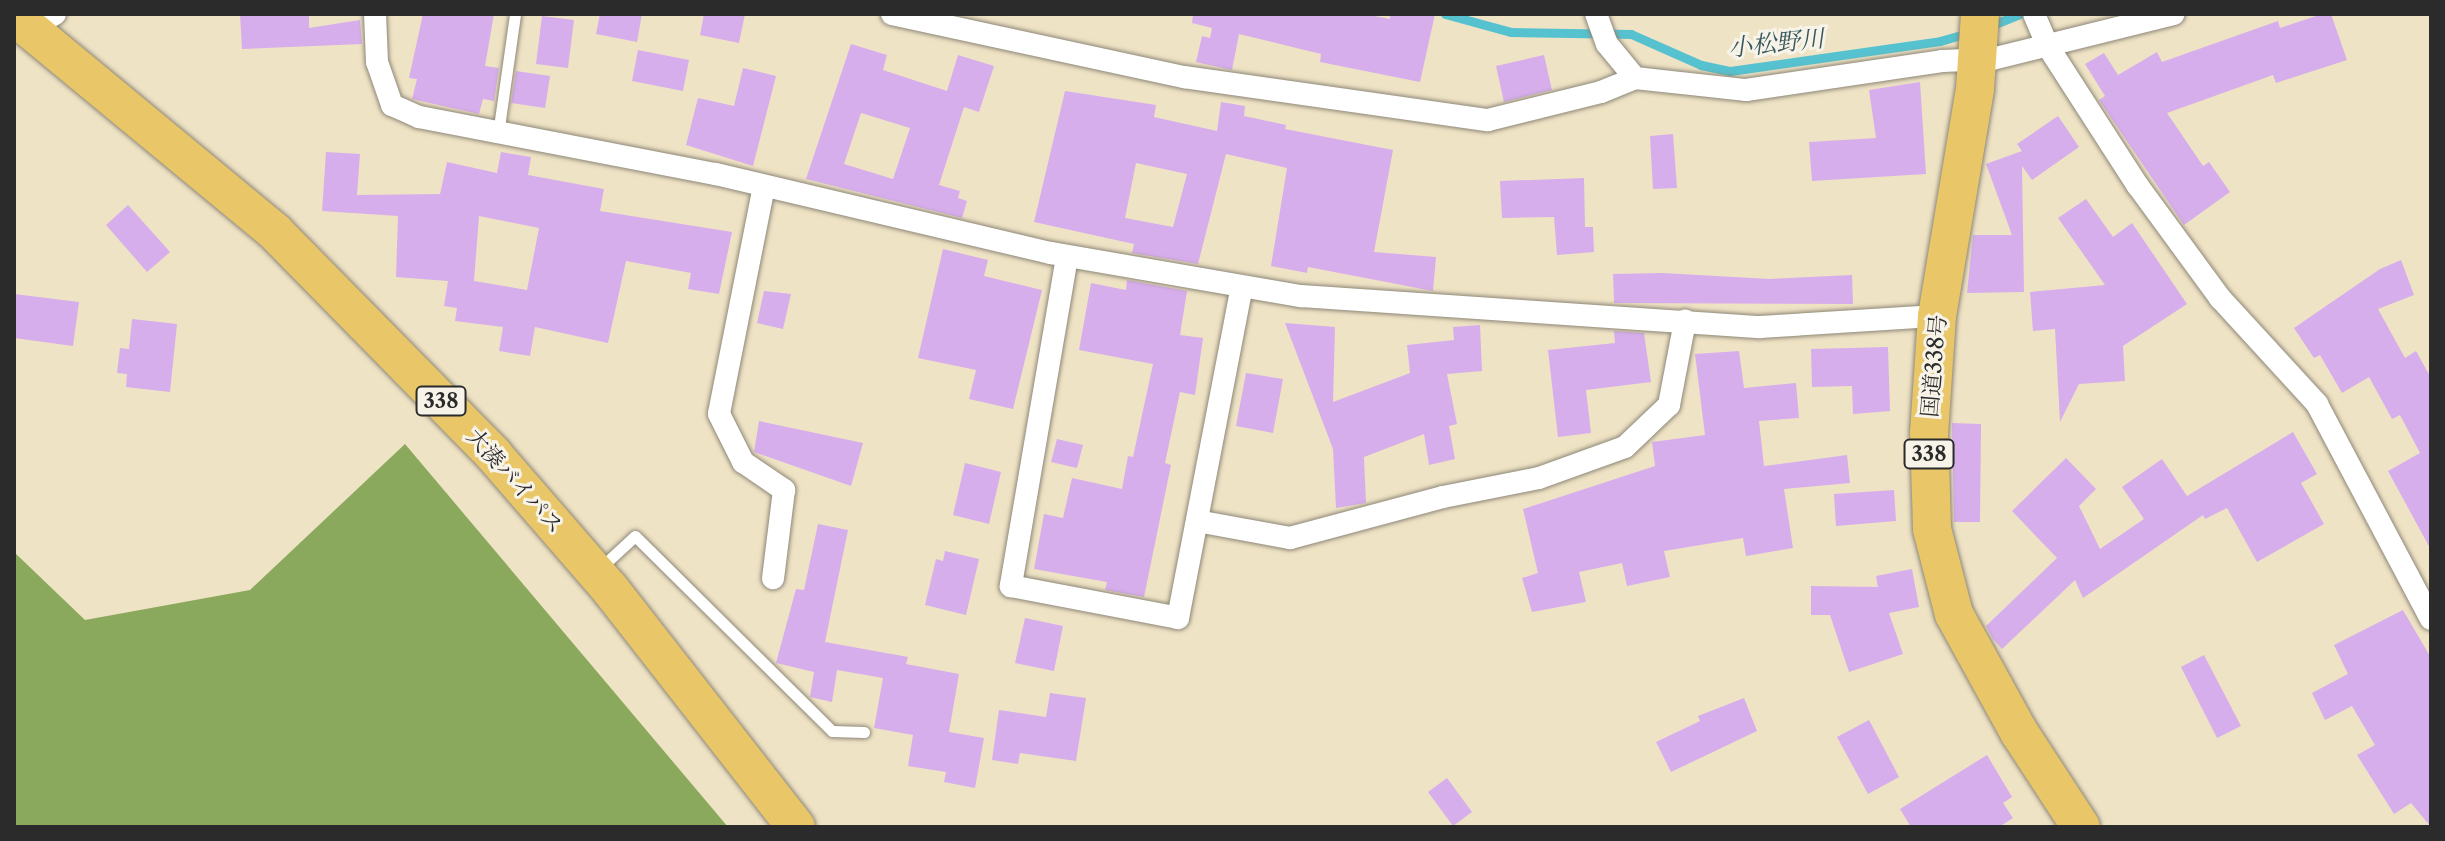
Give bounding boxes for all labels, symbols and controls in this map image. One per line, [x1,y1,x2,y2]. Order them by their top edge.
water label: 小松野川 [1727,24,1825,62]
street label: 国道338号 [1916,313,1952,419]
road number: 338 [415,385,467,417]
street label: 大湊バイパス [461,423,569,539]
road number: 338 [1903,438,1955,470]

